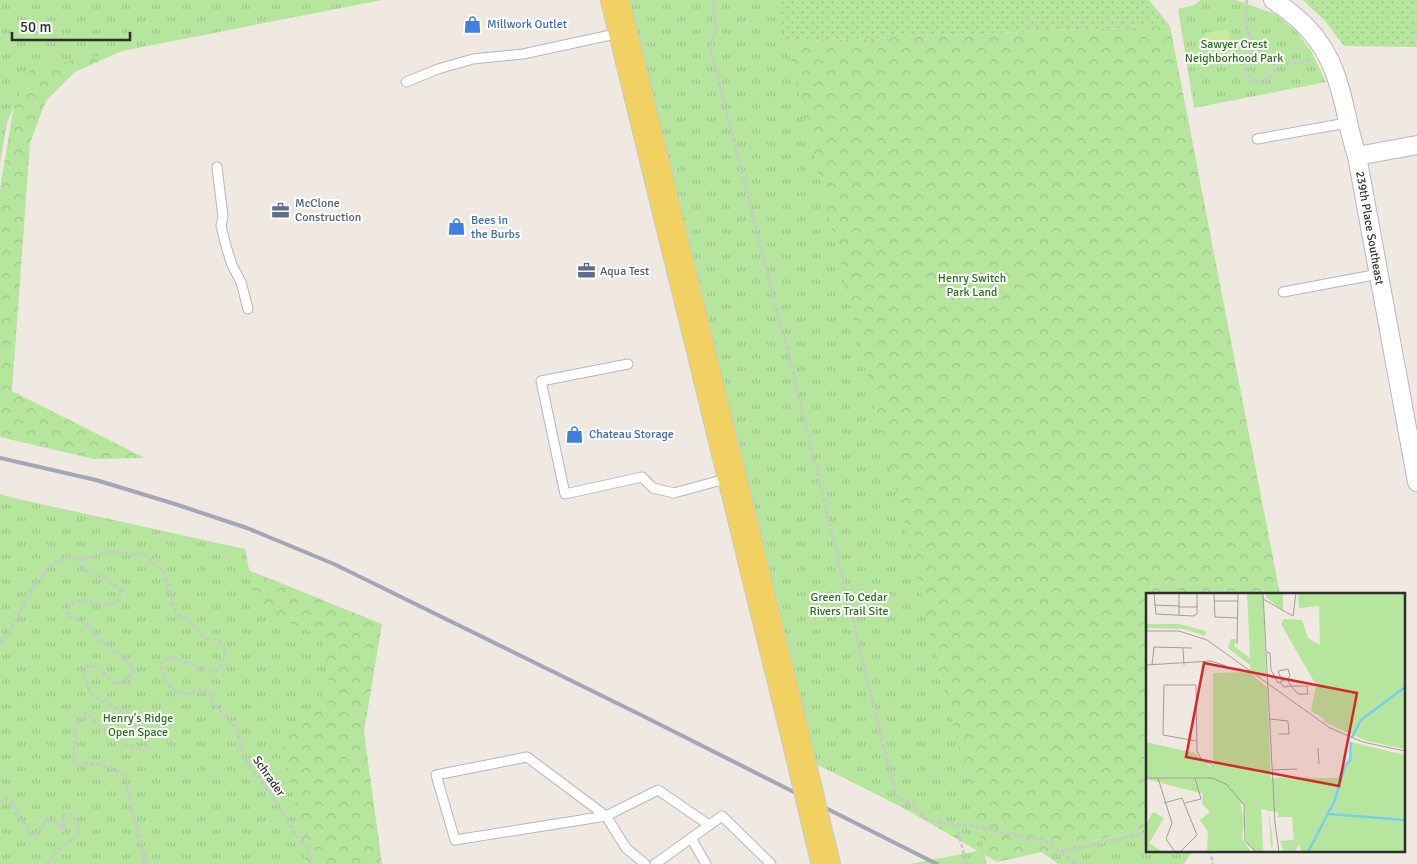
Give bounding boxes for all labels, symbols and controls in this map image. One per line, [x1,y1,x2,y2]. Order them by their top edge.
scale bar [12,10,130,42]
shop icon: Millwork Outlet [463,14,483,34]
place label: Millwork Outlet [487,17,567,32]
text: 50 m [20,18,51,36]
park label: Sawyer Crest Neighborhood Park [1185,37,1283,66]
street label: 239th Place Southeast [1352,170,1387,286]
place label: McClone Construction [295,196,361,225]
office icon: McClone Construction [271,200,291,220]
place label: Bees in the Burbs [471,213,520,242]
shop icon: Bees in the Burbs [447,217,467,237]
office icon: Aqua Test [576,261,596,281]
place label: Aqua Test [600,264,649,279]
park label: Henry Switch Park Land [938,271,1006,300]
shop icon: Chateau Storage [565,424,585,444]
place label: Chateau Storage [589,427,674,442]
park label: Green To Cedar Rivers Trail Site [809,590,889,619]
inset map [1146,593,1404,852]
park label: Henry's Ridge Open Space [103,711,173,740]
street label: Schrader [249,753,288,800]

